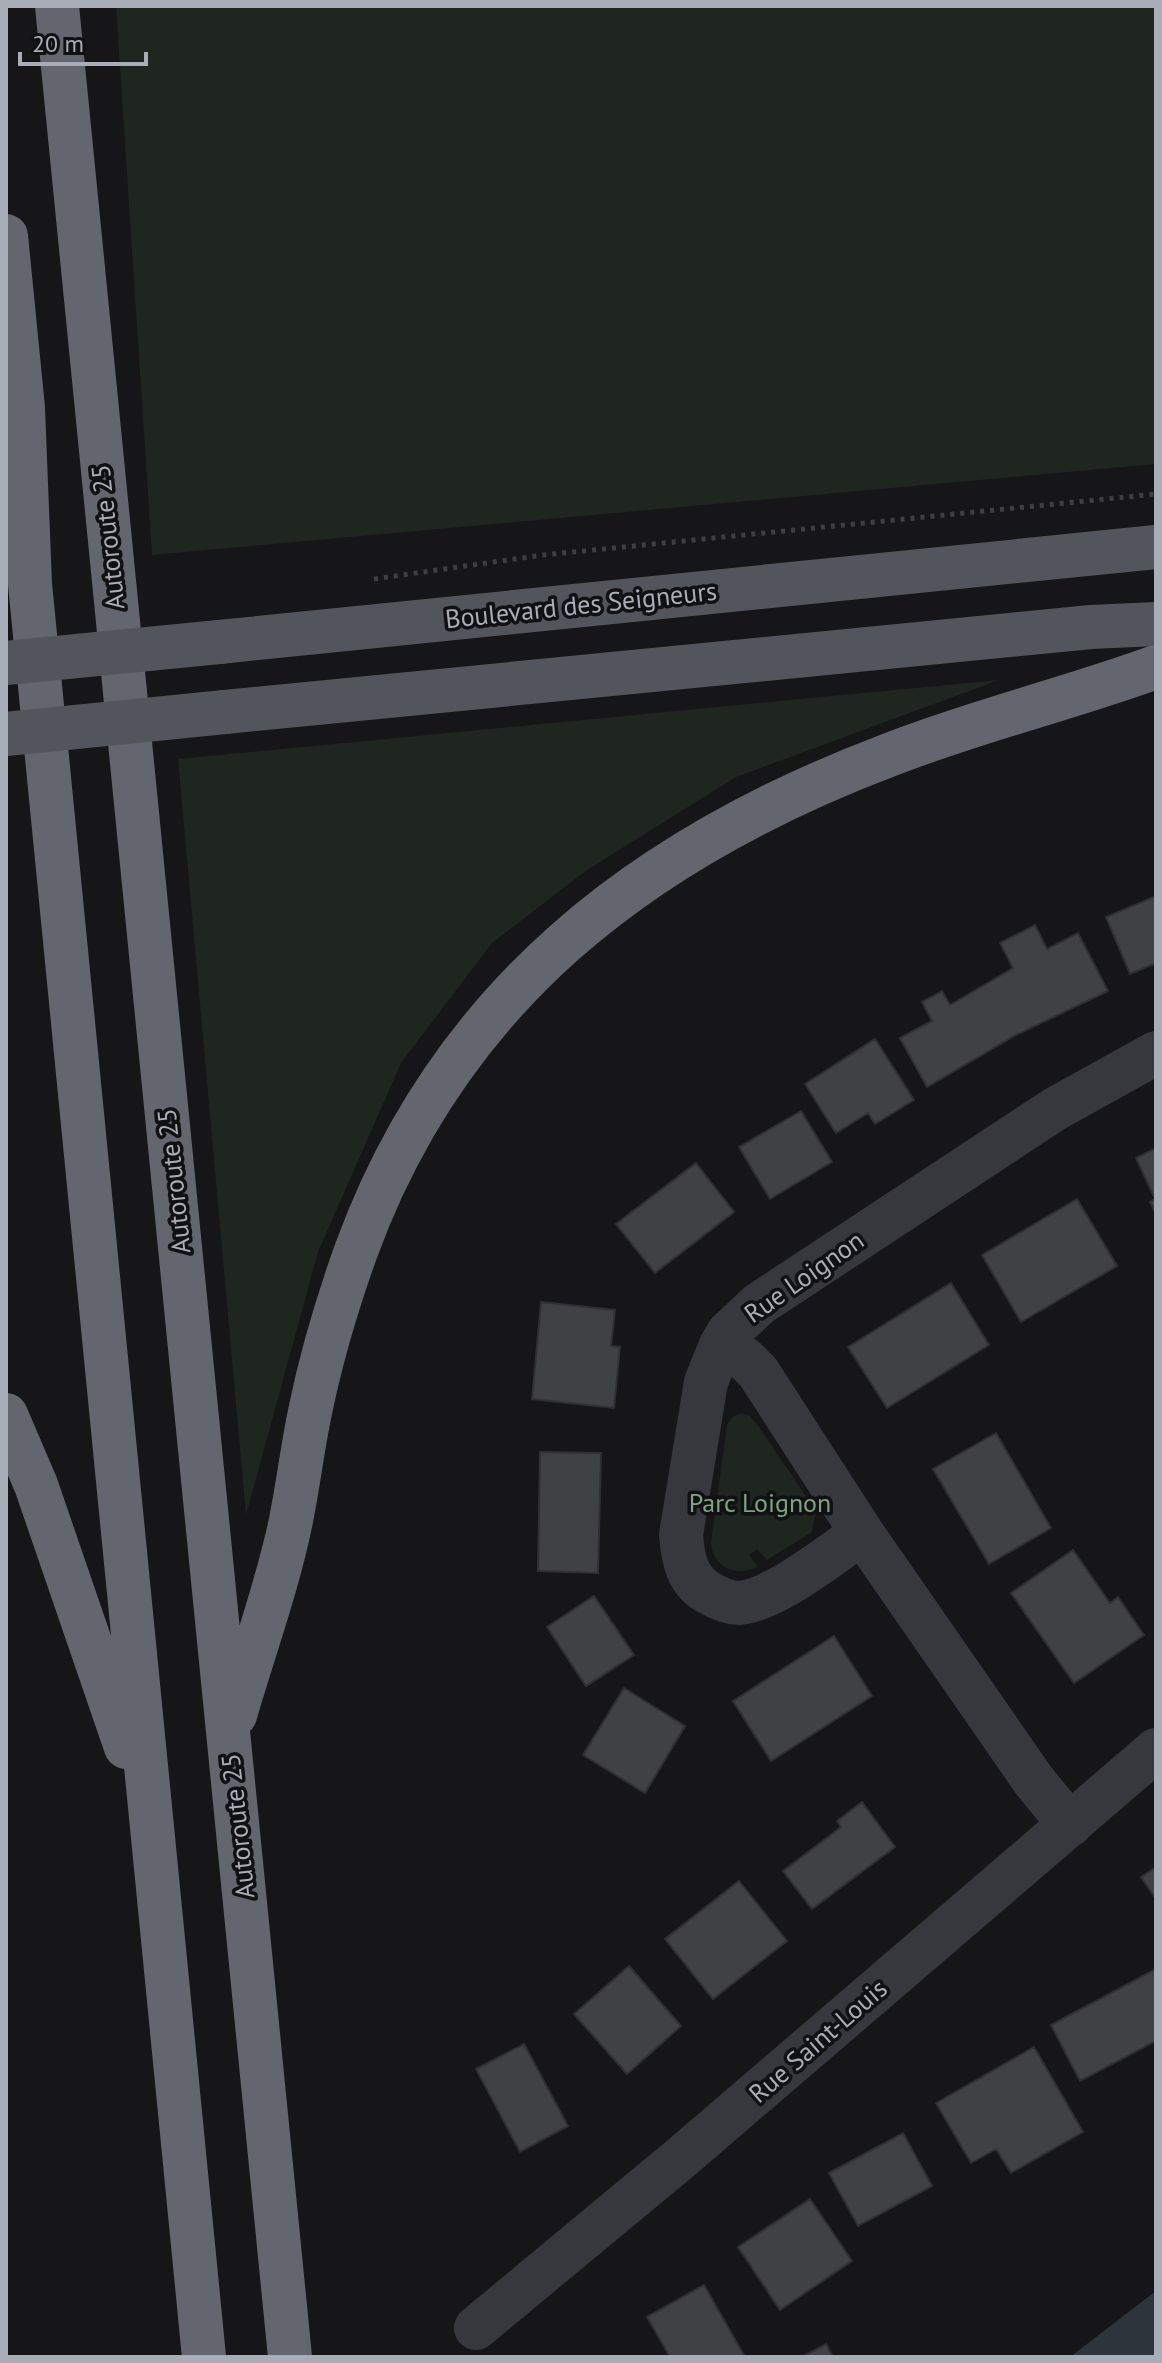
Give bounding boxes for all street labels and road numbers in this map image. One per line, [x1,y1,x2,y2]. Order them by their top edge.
street label: Autoroute 25 [83,463,132,611]
street label: Boulevard des Seigneurs [444,574,718,635]
street label: Autoroute 25 [149,1107,198,1255]
street label: Rue Loignon [738,1223,870,1330]
street label: Autoroute 25 [213,1752,262,1900]
street label: Rue Saint-Louis [742,1972,894,2110]

